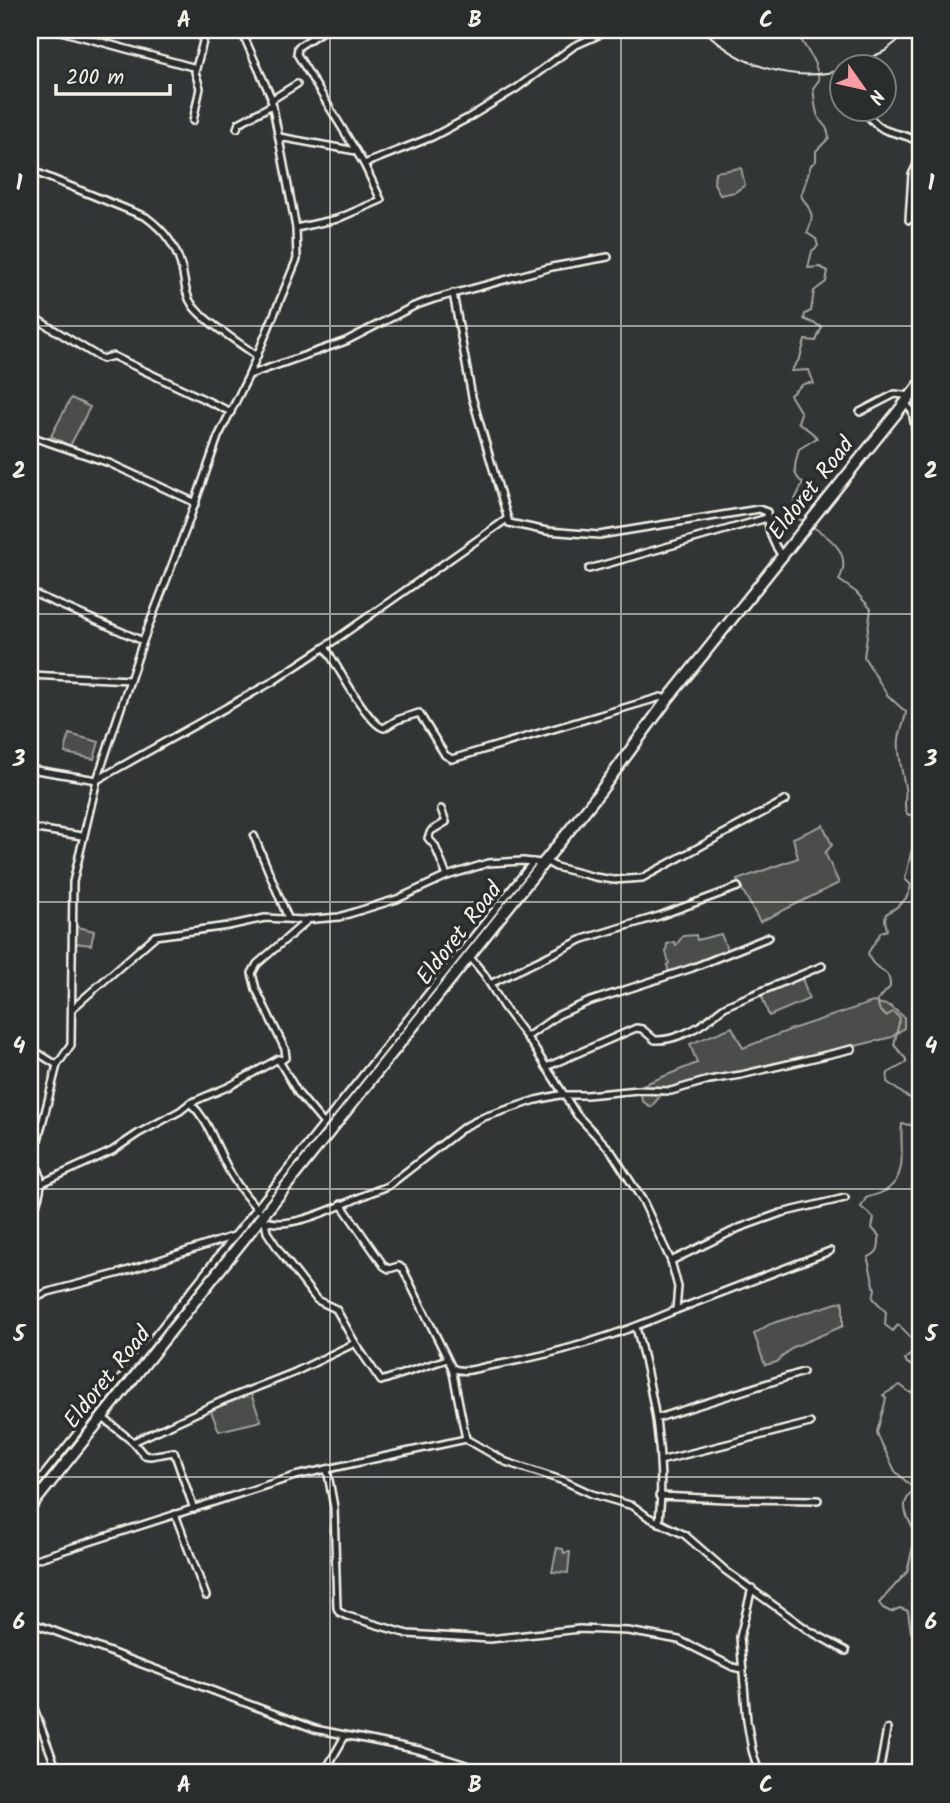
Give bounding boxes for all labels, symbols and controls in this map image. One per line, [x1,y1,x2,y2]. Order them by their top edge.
text: A [177,3,191,39]
text: B [468,3,482,39]
text: C [759,3,773,39]
scale bar [56,52,170,96]
north arrow [828,52,898,122]
text: 200 m [66,62,124,95]
text: N [860,83,891,110]
text: 1 [16,166,23,202]
text: 1 [928,166,935,202]
street label: Eldoret Road [760,429,864,549]
text: 2 [12,454,26,490]
text: 2 [924,454,938,490]
text: 3 [12,742,26,778]
text: 3 [924,742,938,778]
street label: Eldoret Road [408,874,512,994]
text: 4 [13,1029,26,1065]
text: 4 [925,1029,938,1065]
text: 5 [12,1317,27,1353]
text: 5 [924,1317,939,1353]
street label: Eldoret Road [55,1318,161,1437]
text: 6 [13,1605,25,1641]
text: 6 [925,1605,937,1641]
text: A [177,1768,191,1803]
text: B [468,1768,482,1803]
text: C [759,1768,773,1803]

